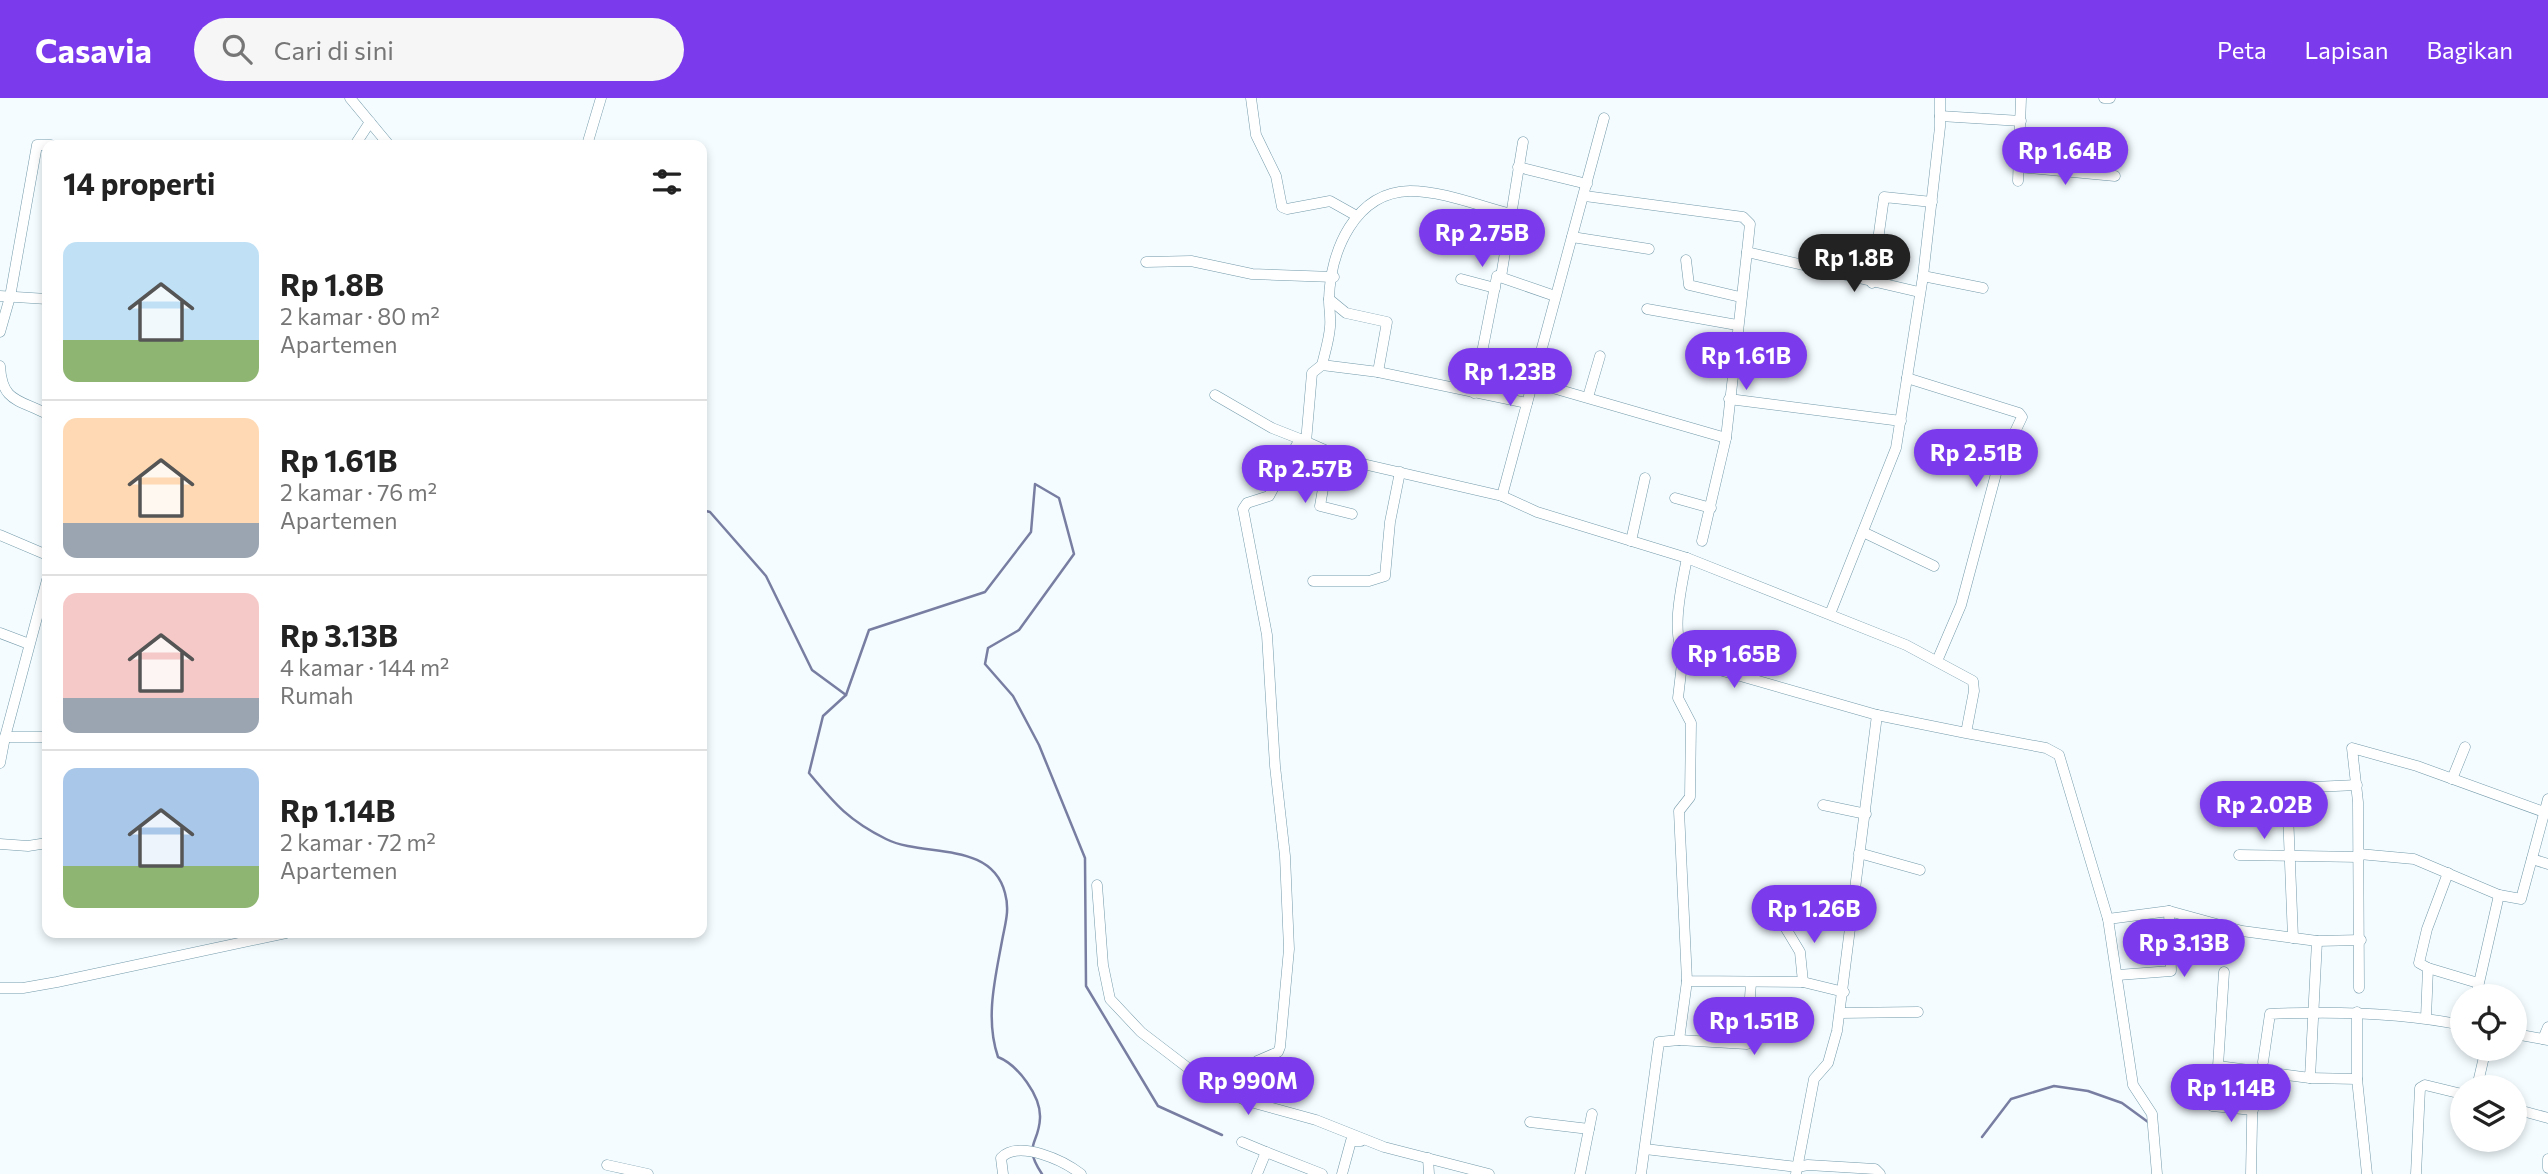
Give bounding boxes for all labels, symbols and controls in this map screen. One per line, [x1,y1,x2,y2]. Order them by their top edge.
search box [194,18,684,81]
text: Casavia [35,29,152,70]
icon: search [218,30,256,68]
text: Cari di sini [274,34,394,65]
text: Peta [2217,35,2267,64]
text: Lapisan [2305,35,2388,64]
text: Bagikan [2426,35,2513,64]
pin: Rp 1.64B [1993,127,2137,187]
text: Rp 1.64B [2018,136,2112,164]
icon: filters [648,163,686,201]
text: 14 properti [63,164,215,201]
pin: Rp 2.75B [1410,209,1554,269]
text: Rp 2.75B [1435,218,1529,246]
pin: Rp 1.8B [1789,234,1919,294]
text: Rp 1.8B [1814,243,1894,271]
text: Rp 1.8B [280,265,384,302]
icon: home [119,270,203,354]
text: 2 kamar · 80 m² [280,302,440,330]
text: Apartemen [280,330,397,358]
pin: Rp 1.61B [1674,332,1818,392]
text: Rp 1.61B [1701,341,1791,369]
pin: Rp 1.23B [1438,348,1582,408]
text: Rp 1.23B [1464,357,1556,385]
pin: Rp 2.51B [1904,430,2048,489]
text: Rp 2.51B [1930,438,2022,466]
text: Rp 1.61B [280,441,397,478]
icon: home [119,446,203,530]
pin: Rp 2.57B [1233,446,1377,505]
text: Rp 2.57B [1258,454,1352,482]
text: 2 kamar · 76 m² [280,478,437,506]
text: Apartemen [280,506,397,534]
text: Rp 3.13B [280,616,398,653]
icon: home [119,621,203,705]
pin: Rp 1.65B [1662,630,1806,690]
text: Rp 1.65B [1688,639,1780,667]
text: 4 kamar · 144 m² [280,653,449,681]
text: Rumah [280,681,353,709]
pin: Rp 2.02B [2192,782,2336,841]
text: Rp 2.02B [2216,790,2312,818]
text: Rp 1.14B [280,791,395,828]
icon: home [119,796,203,880]
text: 2 kamar · 72 m² [280,828,436,856]
text: Apartemen [280,856,397,884]
pin: Rp 1.26B [1742,886,1886,945]
text: Rp 1.26B [1768,894,1860,922]
pin: Rp 3.13B [2112,920,2256,979]
text: Rp 3.13B [2139,928,2229,956]
map controls [2450,984,2527,1152]
button: locate [2450,984,2527,1061]
pin: Rp 1.51B [1682,998,1826,1057]
text: Rp 1.51B [1709,1006,1799,1034]
pin: Rp 990M [1183,1058,1313,1117]
pin: Rp 1.14B [2159,1065,2303,1124]
text: Rp 990M [1198,1066,1298,1094]
text: Rp 1.14B [2187,1073,2275,1101]
button: layers [2450,1075,2527,1152]

